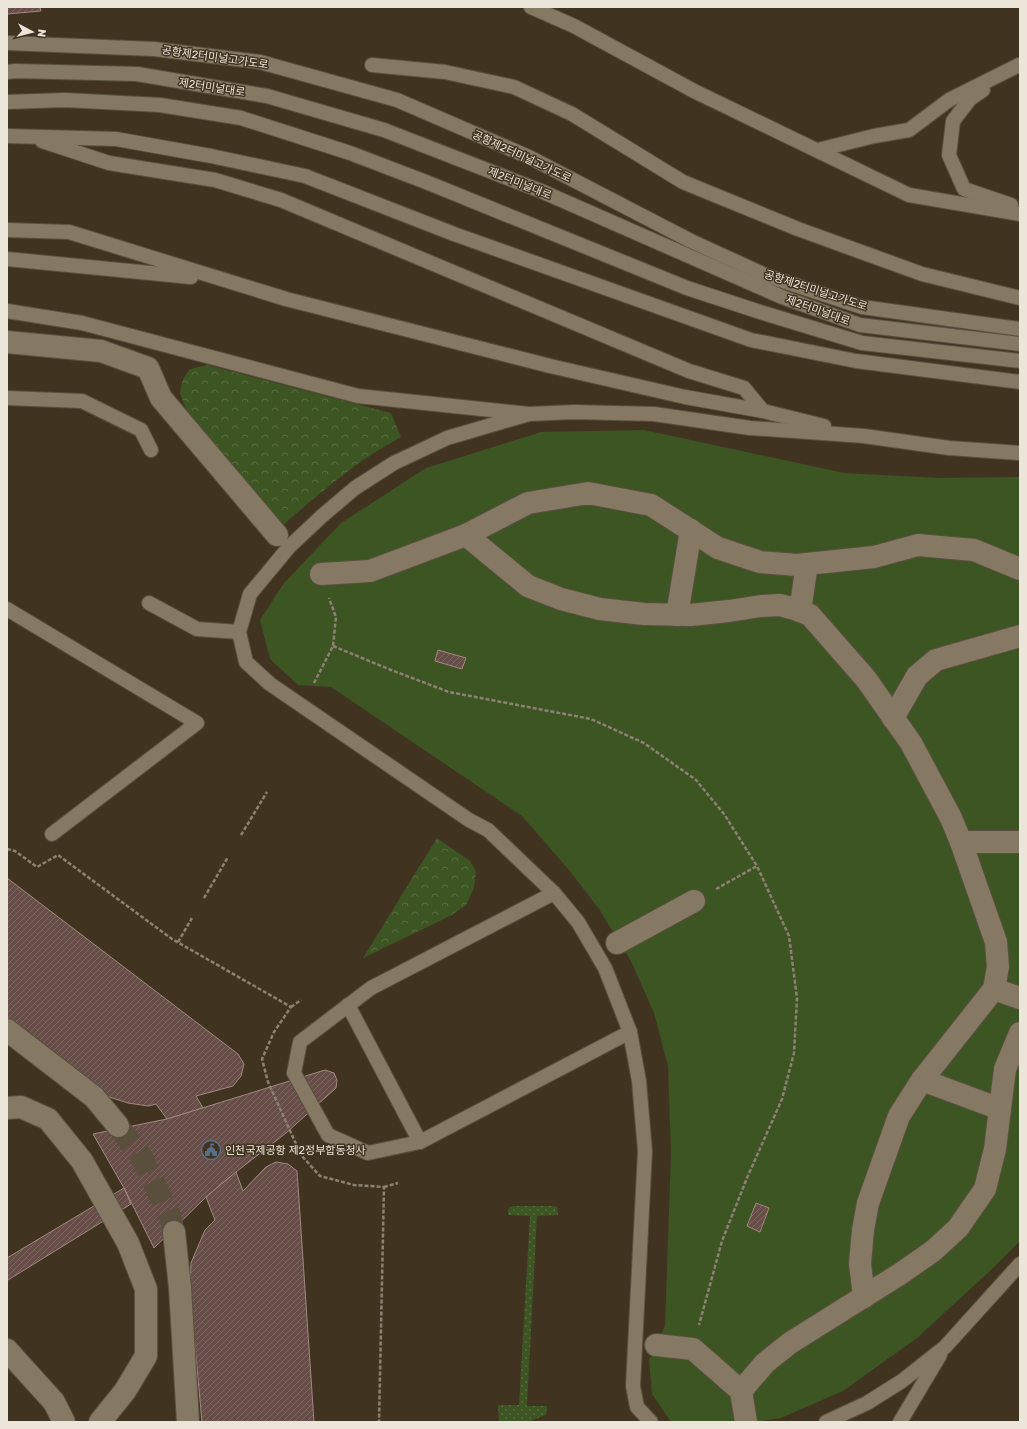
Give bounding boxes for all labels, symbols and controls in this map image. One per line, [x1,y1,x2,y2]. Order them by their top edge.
north arrow [12,12,52,52]
text: N [34,28,48,38]
street label: 공항제2터미널고가도로 [161,44,269,71]
street label: 제2터미널대로 [178,76,246,99]
street label: 공항제2터미널고가도로 [470,128,573,185]
street label: 제2터미널대로 [486,165,553,202]
street label: 공항제2터미널고가도로 [763,268,869,313]
street label: 제2터미널대로 [784,293,852,328]
public building icon: 인천국제공항 제2정부합동청사 [200,1139,222,1161]
place label: 인천국제공항 제2정부합동청사 [225,1144,366,1157]

